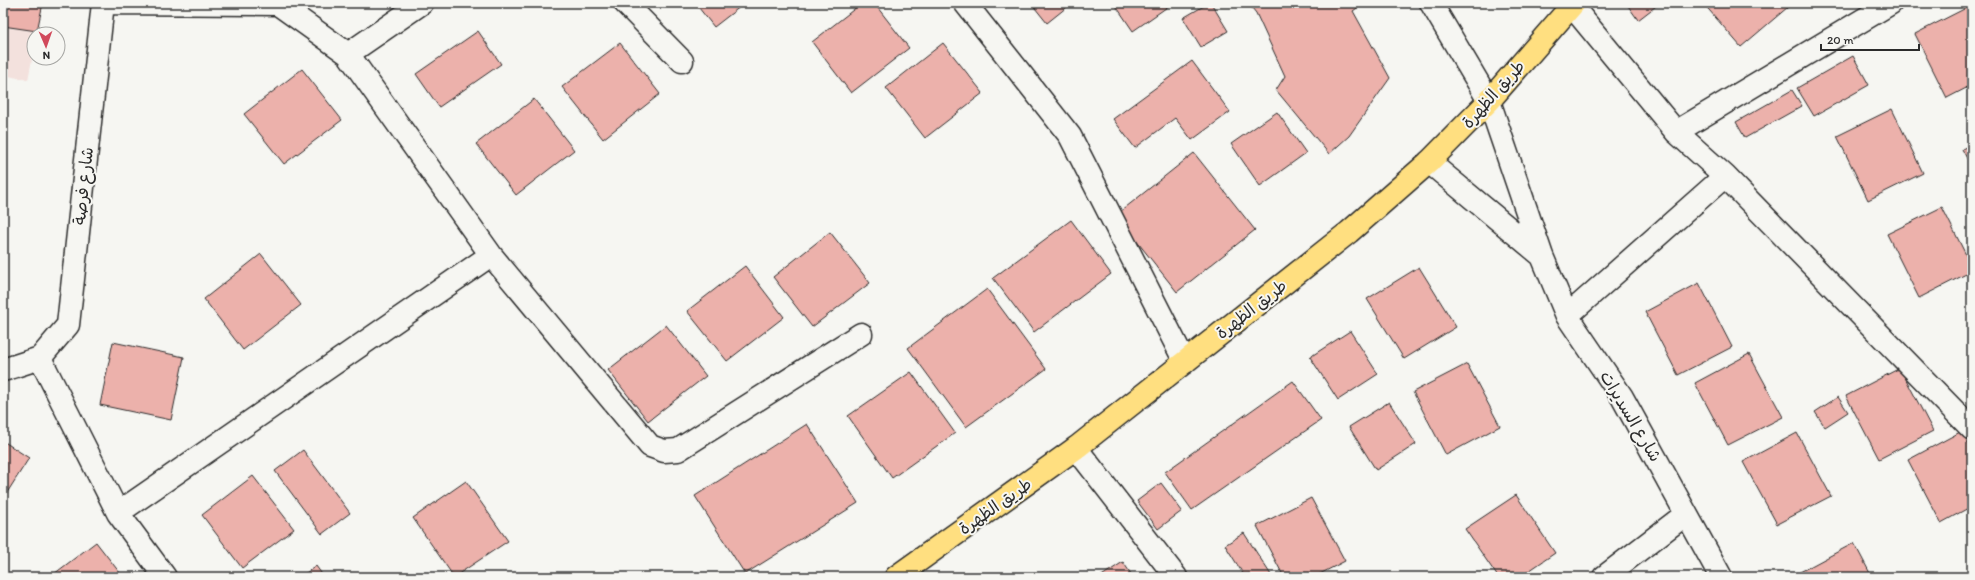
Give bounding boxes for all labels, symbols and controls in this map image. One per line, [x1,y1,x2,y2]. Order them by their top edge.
north arrow [26,26,66,66]
scale bar [1821,26,1919,52]
text: 20 m [1827,33,1854,47]
text: N [42,49,50,62]
street label: طريق الظهرة [1457,56,1529,132]
street label: شارع فرصة [69,146,99,226]
street label: طريق الظهرة [1212,275,1290,343]
street label: شارع السديرات [1594,367,1666,466]
street label: طريق الظهرة [955,474,1035,538]

